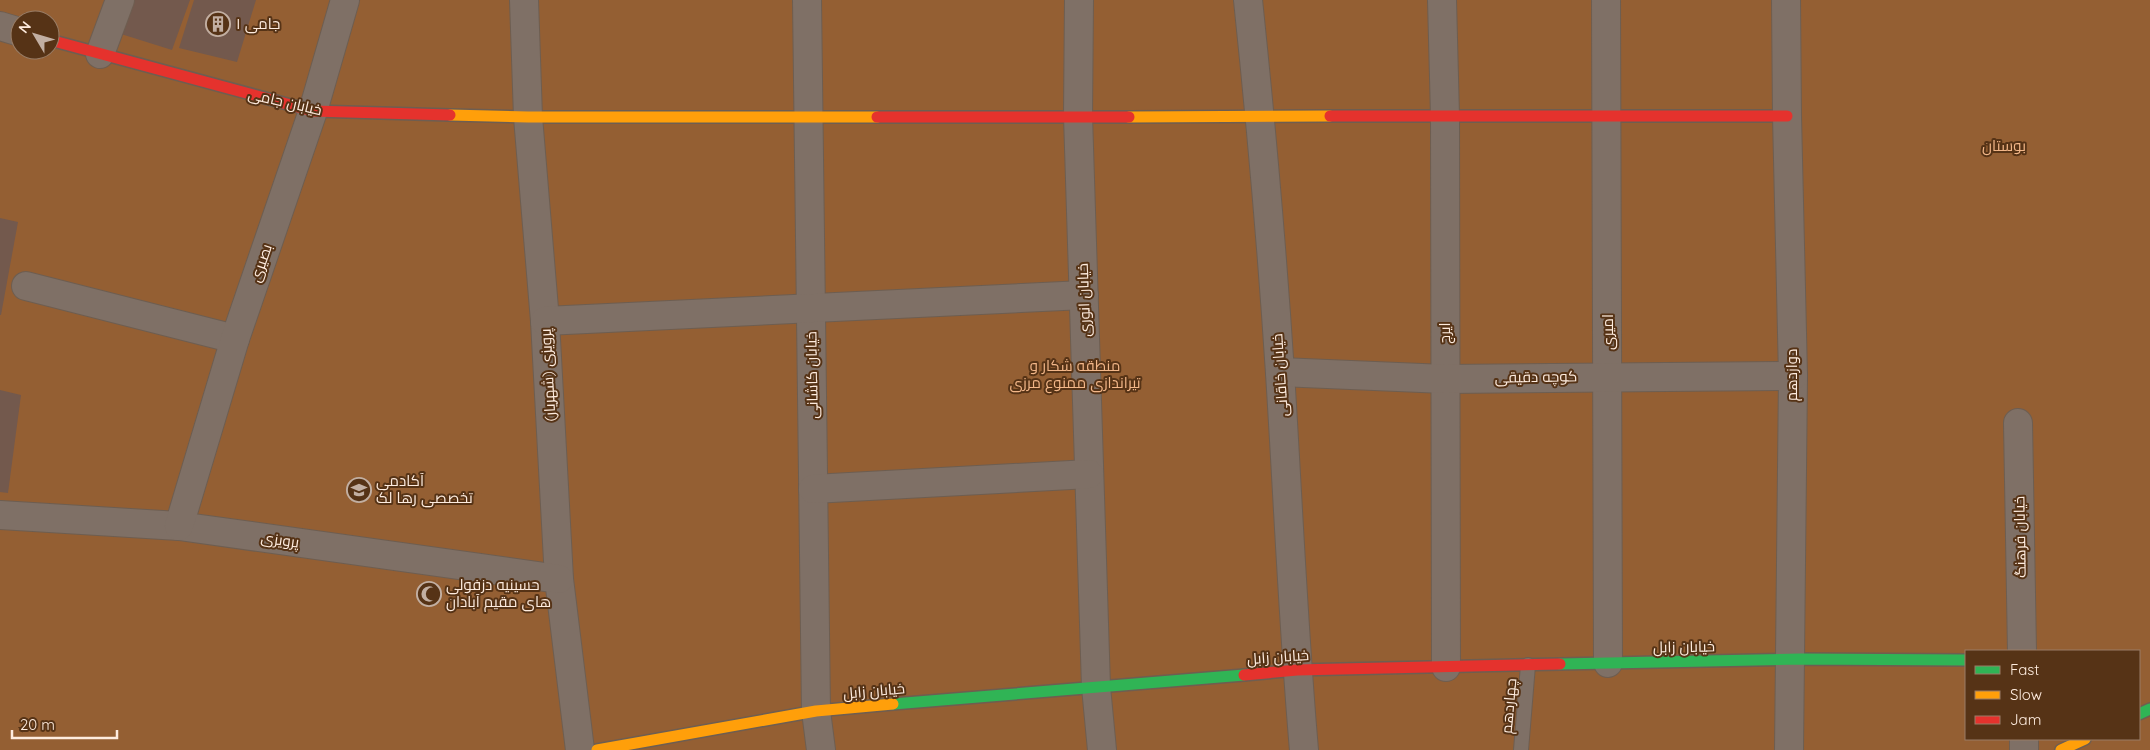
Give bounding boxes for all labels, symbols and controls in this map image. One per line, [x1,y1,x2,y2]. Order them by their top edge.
north arrow [10,10,60,60]
building icon: جامی ۱ [205,11,231,37]
place label: جامی ۱ [236,14,280,34]
text: N [14,17,35,37]
street label: خیابان جامی [246,84,324,120]
park label: بوستان [1982,136,2026,156]
street label: بصیری [245,241,277,285]
street label: خیابان انوری [1073,263,1095,337]
street label: امیری [1598,314,1618,350]
street label: ایرج [1435,322,1456,344]
street label: پرویزی (شهریار) [536,328,560,422]
street label: خیابان کاشانی [801,331,823,419]
street label: خیابان خاقانی [1267,333,1293,417]
street label: دوازدهم [1782,349,1802,401]
park label: منطقه شکار و تیراندازی ممنوع مرزی [1009,356,1141,394]
street label: کوچه دقیقی [1494,366,1578,388]
place label: آکادمی تخصصی رها لک [376,471,473,508]
school or university icon: آکادمی تخصصی رها لک [346,477,372,503]
street label: خیابان فرهنگ [2009,496,2031,578]
street label: پرویزی [259,527,301,553]
place label: حسینیه دزفولی های مقیم آبادان [446,575,551,612]
mosque icon: حسینیه دزفولی های مقیم آبادان [416,581,442,607]
street label: خیابان زابل [1653,636,1715,658]
street label: خیابان زابل [1246,645,1310,669]
legend [1965,650,2140,740]
text: Fast [2010,660,2039,679]
street label: چهاردهم [1497,677,1521,735]
street label: خیابان زابل [842,678,906,704]
text: Slow [2010,685,2042,704]
scale bar [12,708,118,740]
text: Jam [2010,710,2041,729]
text: 20 m [20,715,55,734]

